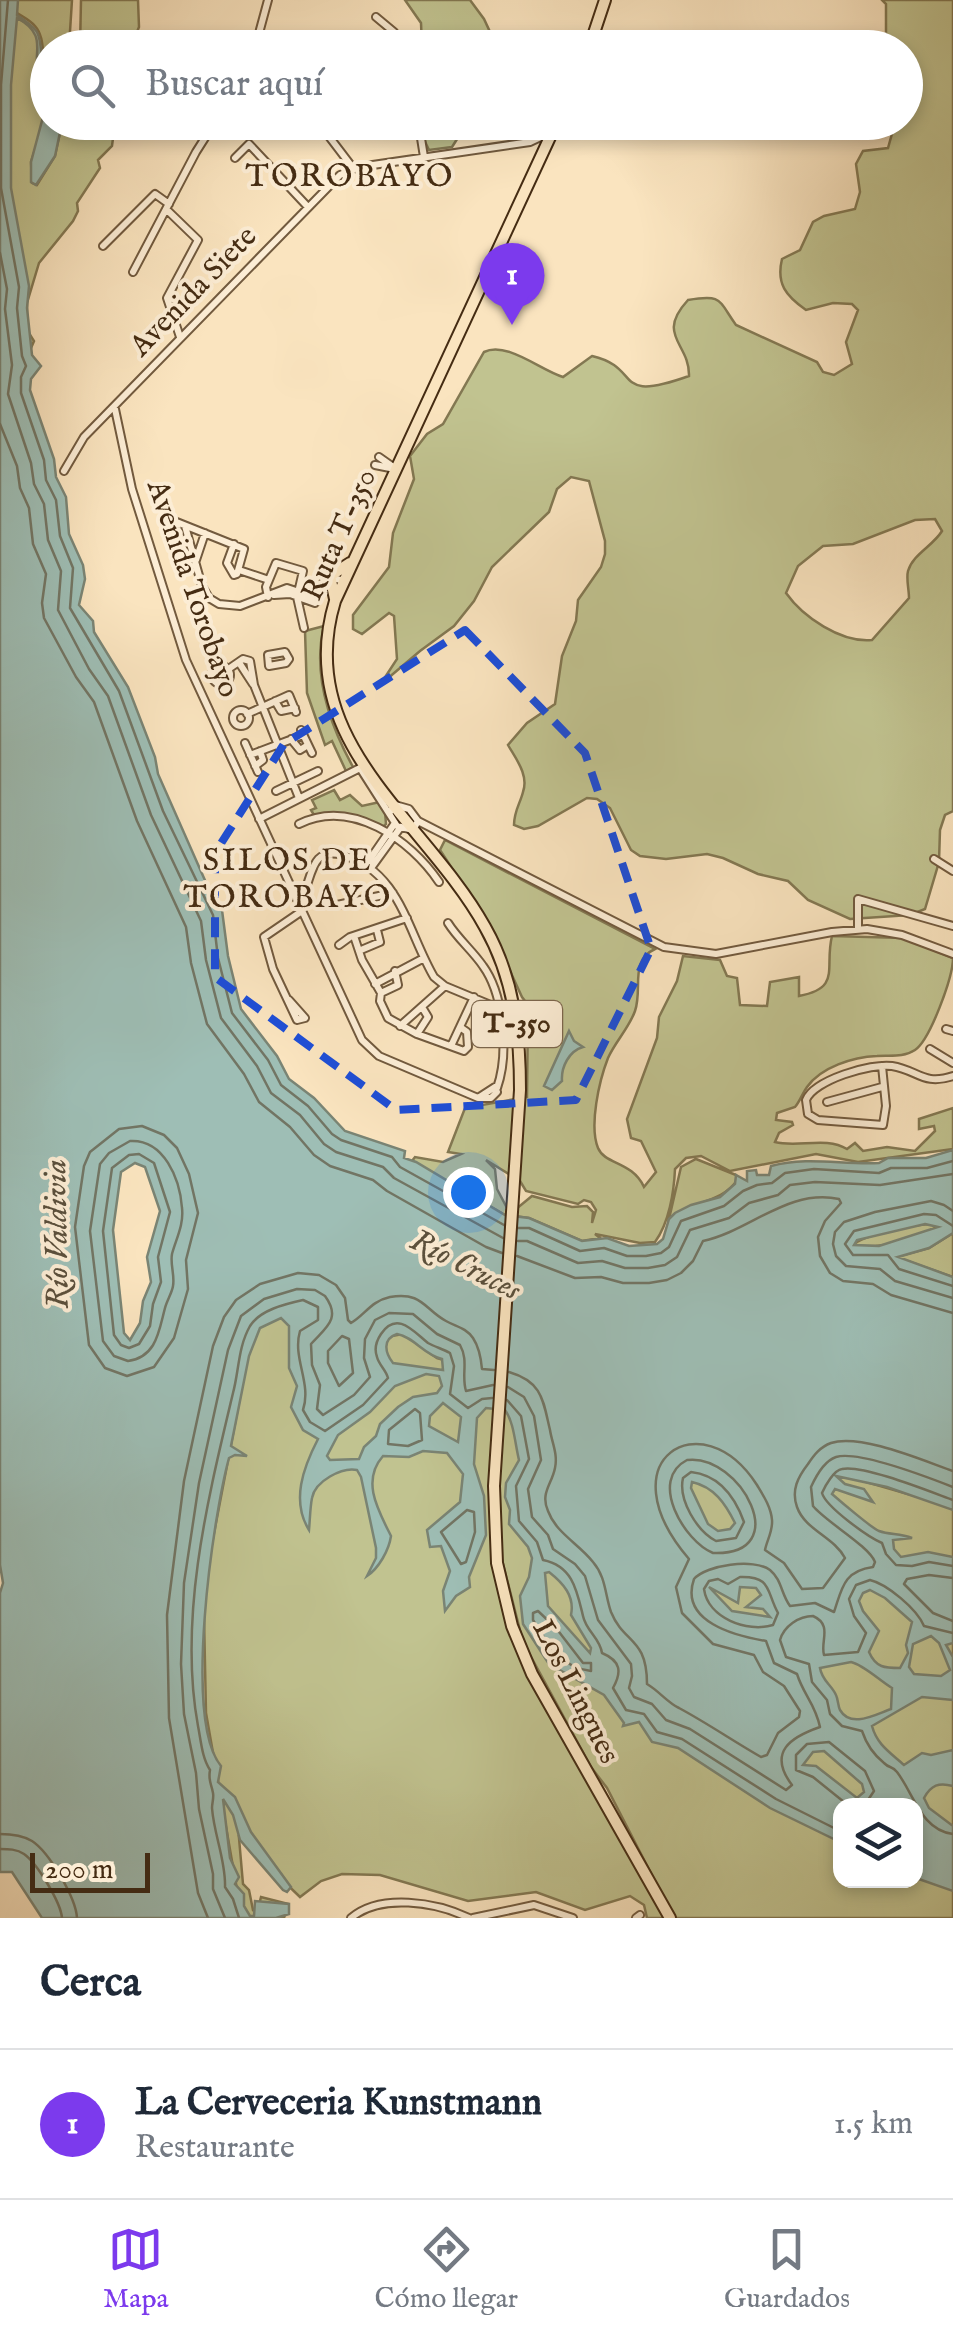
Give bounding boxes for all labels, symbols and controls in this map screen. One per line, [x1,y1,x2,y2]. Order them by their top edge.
search box [30,30,923,140]
icon: search [65,58,120,113]
text: Buscar aquí [145,61,323,109]
district label: TOROBAYO [245,157,455,198]
street label: Avenida Siete [122,219,266,366]
pin: 1 [480,242,544,325]
street label: Ruta T-350 [294,463,386,607]
street label: Avenida Torobayo [137,474,247,703]
district label: SILOS DE TOROBAYO [183,841,393,919]
road number: T-350 [472,1001,562,1047]
water label: Río Valdivia [36,1159,80,1309]
your location [443,1167,494,1218]
water label: Río Cruces [403,1221,528,1312]
street label: Los Lingues [523,1614,627,1770]
map controls [833,1798,923,1888]
button: layers [833,1798,923,1888]
scale bar [30,1848,150,1892]
text: 200 m [45,1853,113,1888]
text: Cerca [40,1957,141,2010]
text: La Cerveceria Kunstmann [135,2080,542,2128]
text: 1 [67,2104,78,2145]
text: 1.5 km [834,2104,913,2145]
text: Restaurante [135,2128,295,2169]
tab: Mapa [103,2222,169,2317]
tab: Cómo llegar [375,2222,518,2317]
tab: Guardados [724,2222,850,2317]

